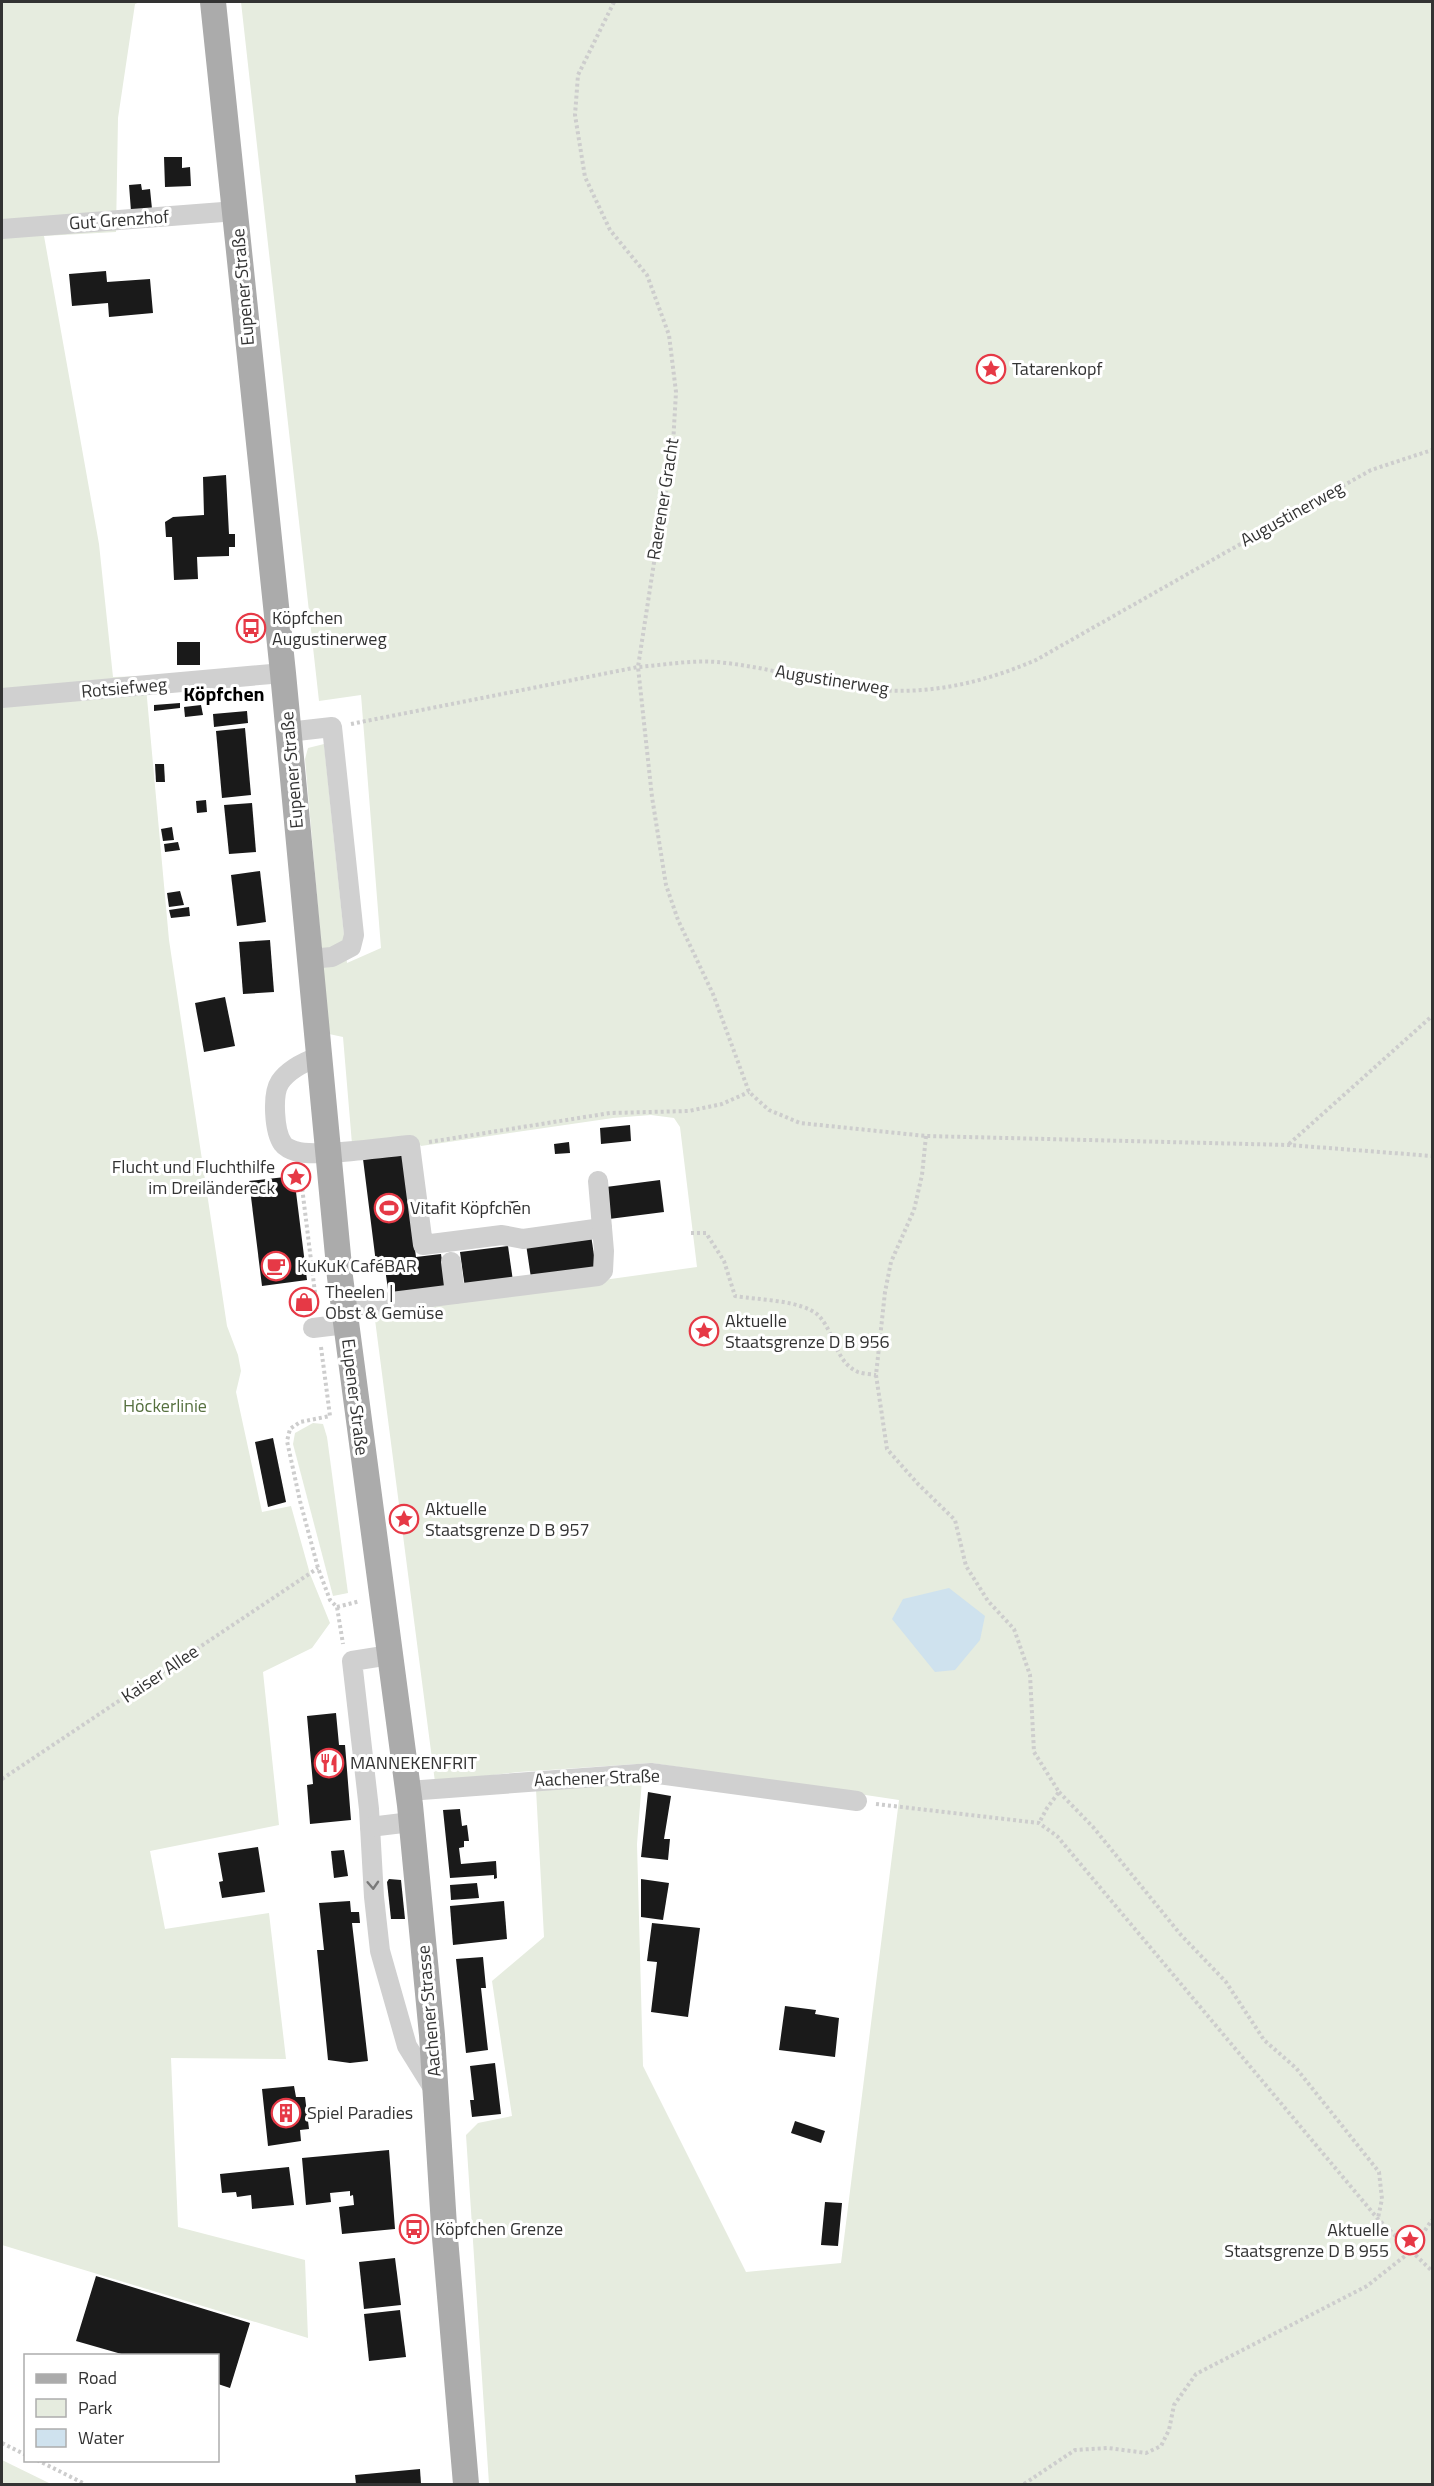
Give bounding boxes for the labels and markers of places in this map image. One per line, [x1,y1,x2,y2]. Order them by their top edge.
place icon: Tatarenkopf [975,353,1007,385]
place label: Tatarenkopf [1012,355,1102,382]
place label: Köpfchen Augustinerweg [272,604,387,652]
bus stop icon: Köpfchen Augustinerweg [235,612,267,644]
place label: Flucht und Fluchthilfe im Dreiländereck [112,1153,275,1201]
place icon: Flucht und Fluchthilfe im Dreiländereck [280,1161,312,1193]
sports icon: Vitafit Köpfchen [373,1192,405,1224]
place label: Vitafit Köpfchen [410,1194,531,1221]
cafe icon: KuKuK CaféBAR [260,1250,292,1282]
place label: KuKuK CaféBAR [297,1252,417,1279]
place label: Theelen | Obst & Gemüse [325,1278,444,1326]
shop icon: Theelen | Obst & Gemüse [288,1286,320,1318]
place label: Aktuelle Staatsgrenze D B 956 [725,1307,890,1355]
place icon: Aktuelle Staatsgrenze D B 956 [688,1315,720,1347]
place label: Aktuelle Staatsgrenze D B 957 [425,1495,590,1543]
place icon: Aktuelle Staatsgrenze D B 957 [388,1503,420,1535]
restaurant icon: MANNEKENFRIT [313,1747,345,1779]
place label: MANNEKENFRIT [350,1749,477,1776]
building icon: Spiel Paradies [270,2097,302,2129]
place label: Spiel Paradies [307,2099,413,2126]
bus stop icon: Köpfchen Grenze [398,2213,430,2245]
place label: Köpfchen Grenze [435,2215,563,2242]
place label: Aktuelle Staatsgrenze D B 955 [1224,2216,1389,2264]
place icon: Aktuelle Staatsgrenze D B 955 [1394,2224,1426,2256]

